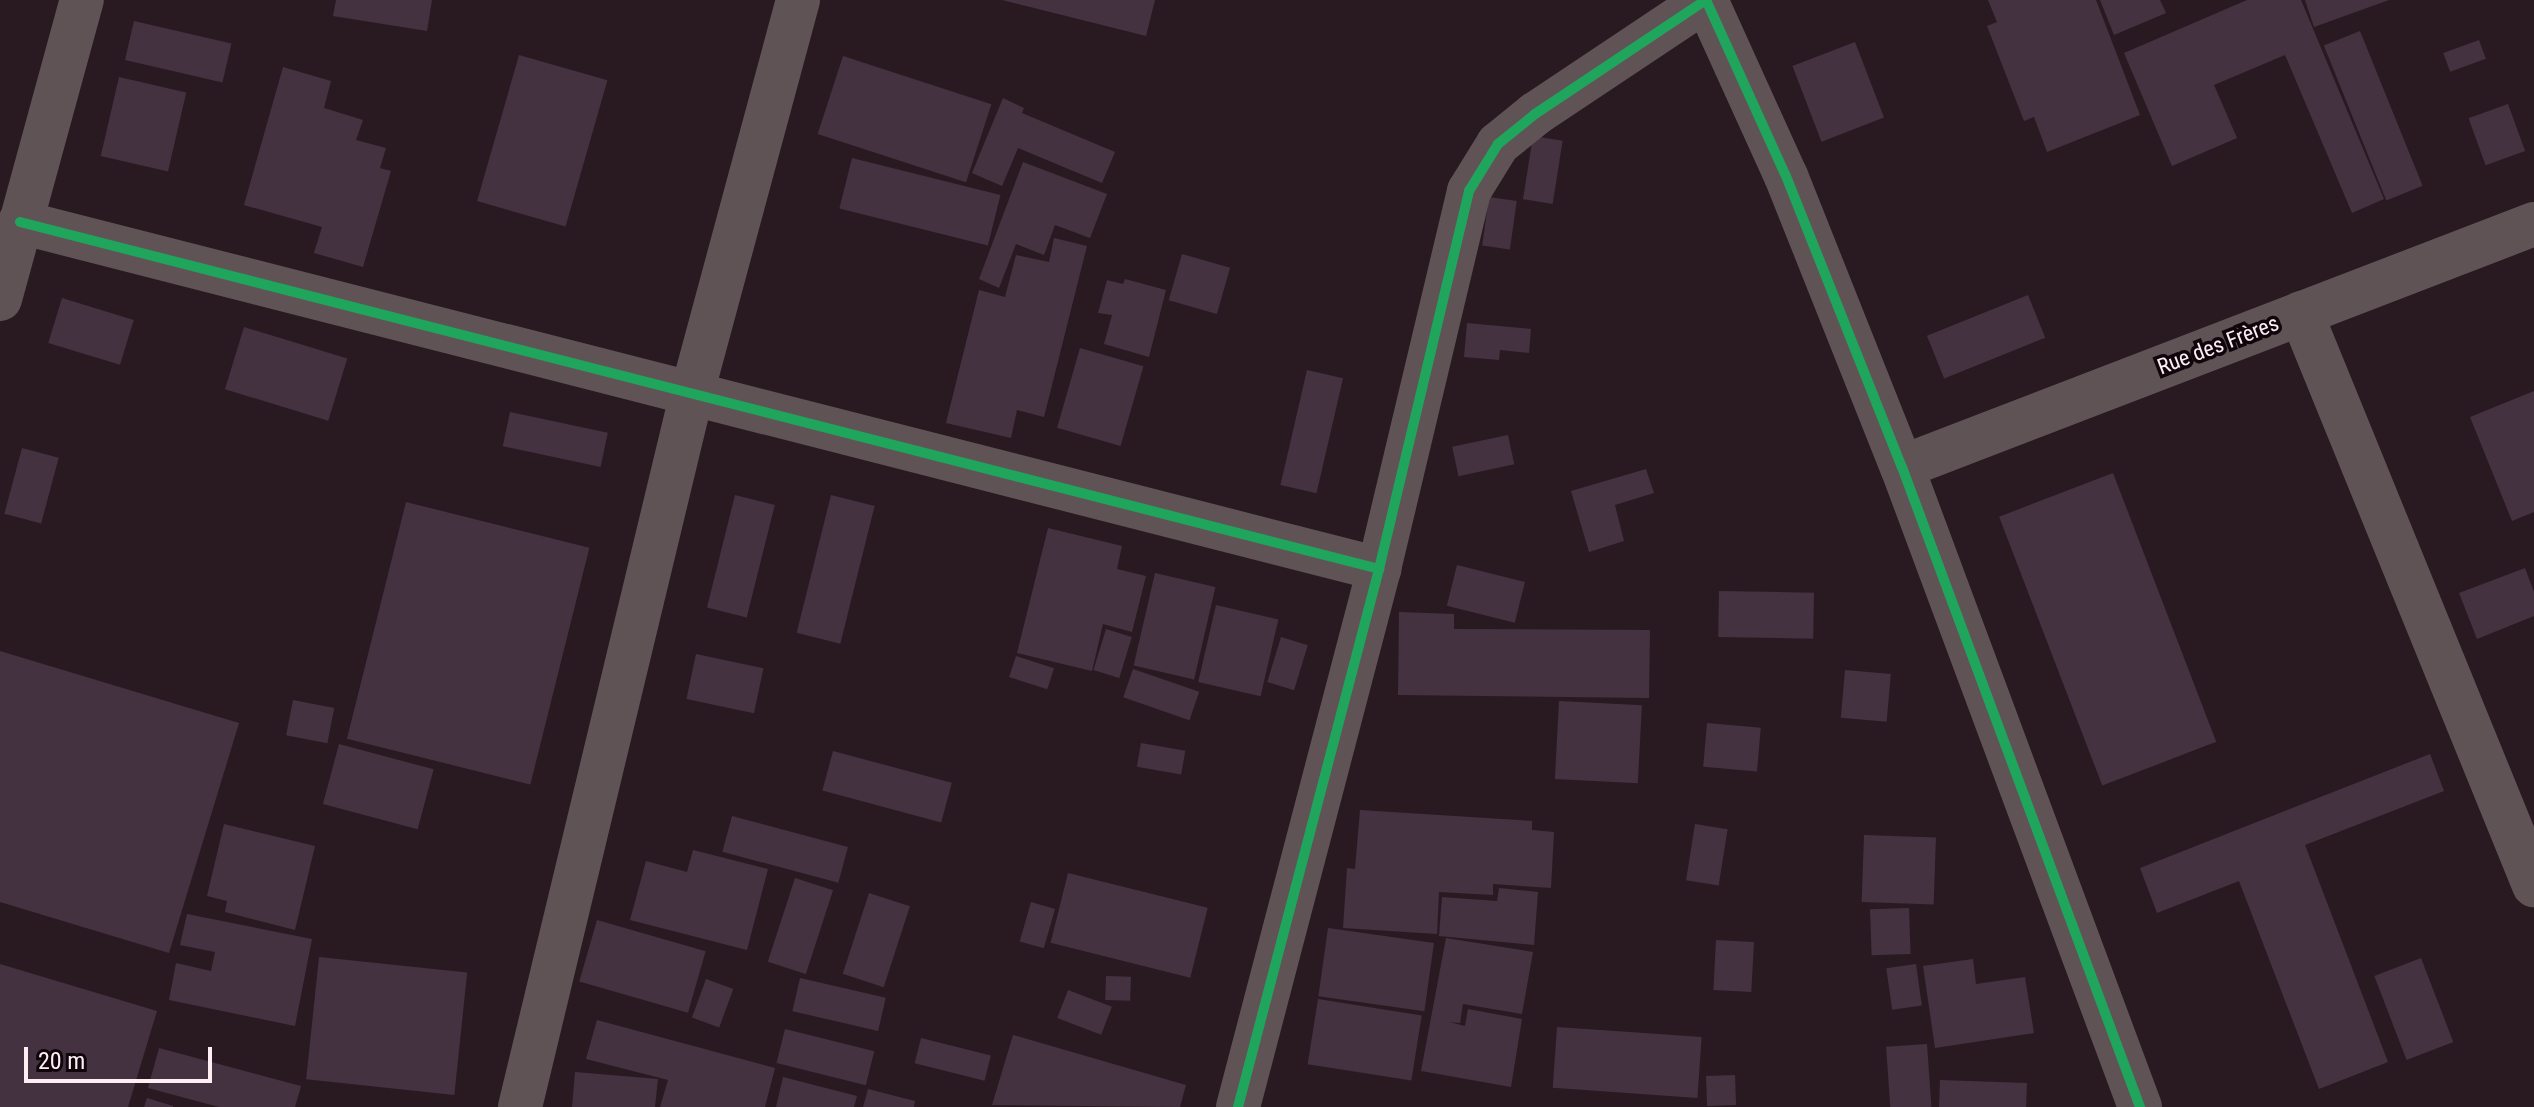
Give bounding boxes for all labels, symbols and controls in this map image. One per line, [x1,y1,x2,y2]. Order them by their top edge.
street label: Rue des Frères [2154,310,2282,380]
scale bar [28,1031,216,1081]
text: 20 m [38,1047,85,1075]

